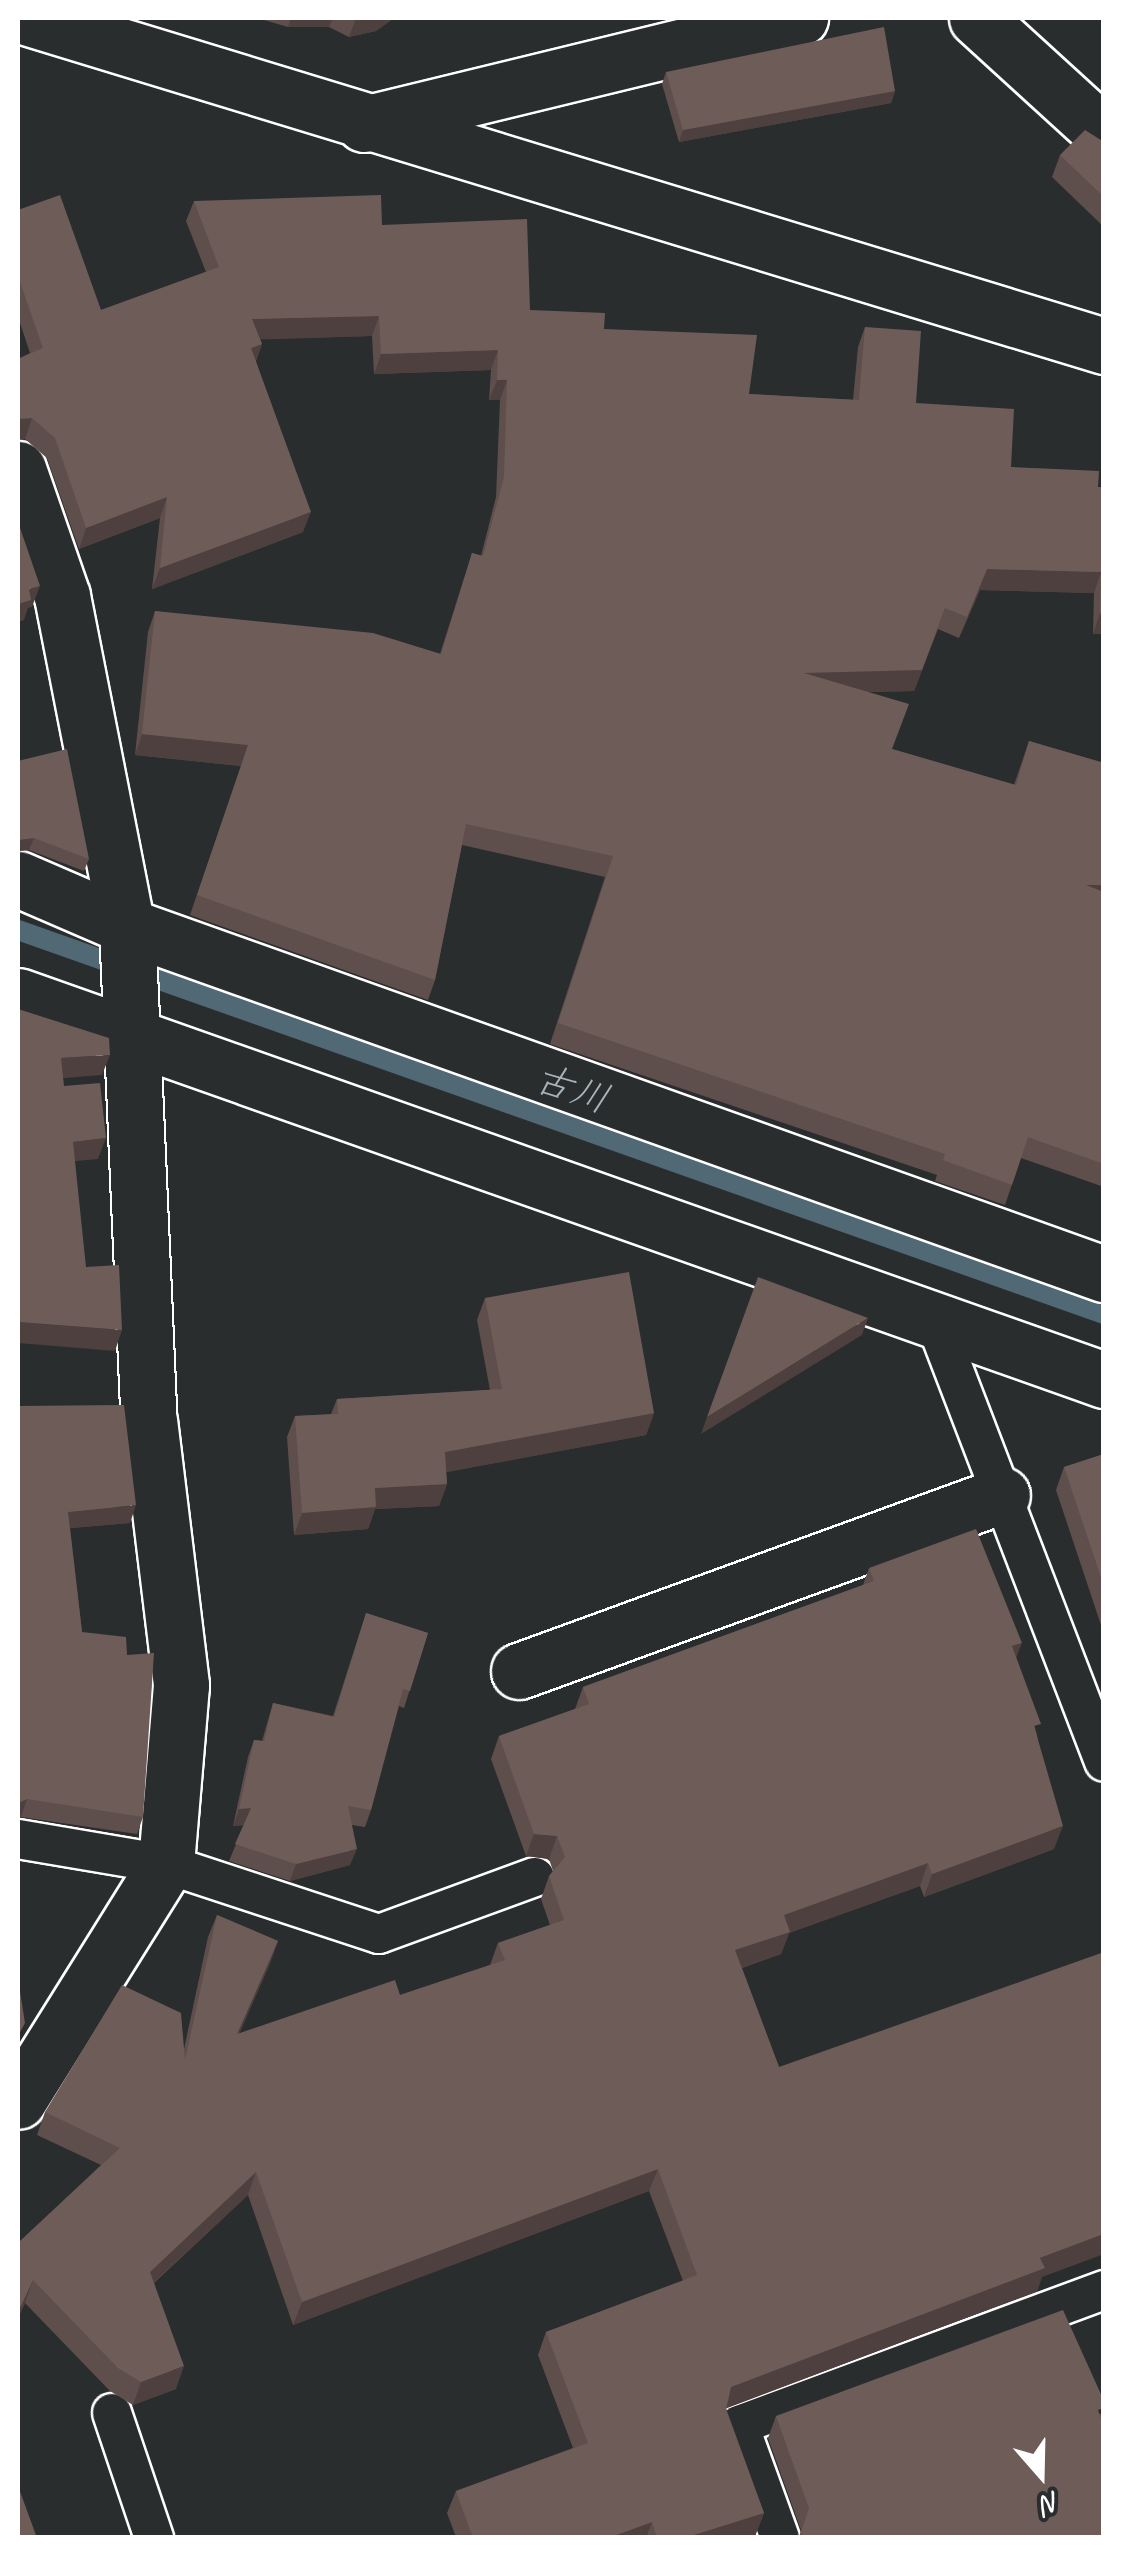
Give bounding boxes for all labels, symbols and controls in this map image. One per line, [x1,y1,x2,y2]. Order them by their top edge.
water label: 古川 [529,1055,615,1123]
north arrow [991,2425,1091,2525]
text: N [1037,2484,1066,2523]

